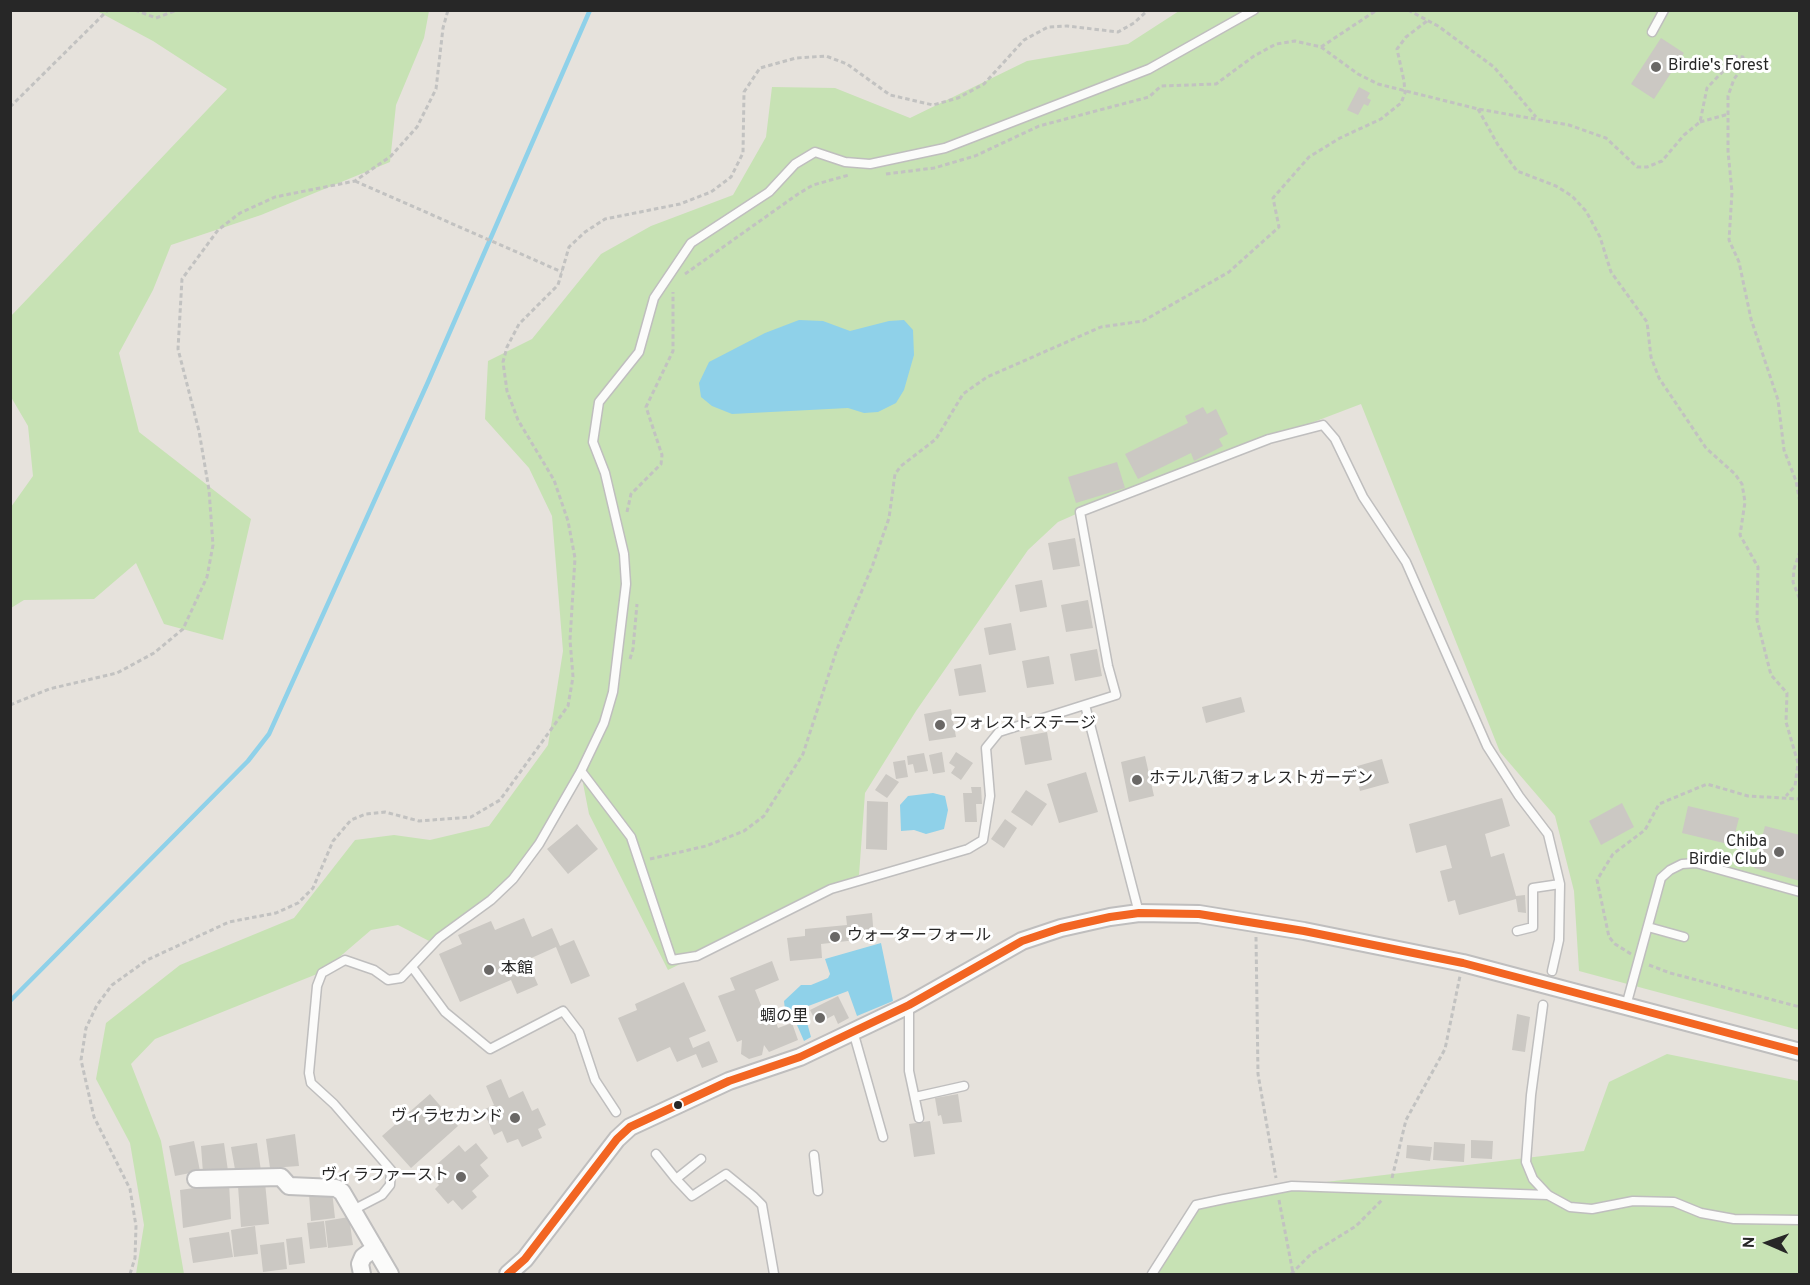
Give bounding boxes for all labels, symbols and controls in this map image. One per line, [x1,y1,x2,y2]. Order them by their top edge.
place label: Birdie's Forest [1668,57,1769,77]
marker: Birdie's Forest [1649,60,1663,74]
place label: フォレストステージ [952,715,1096,735]
marker: フォレストステージ [933,718,947,732]
place label: ホテル八街フォレストガーデン [1149,770,1373,790]
marker: ホテル八街フォレストガーデン [1130,773,1144,787]
place label: Chiba Birdie Club [1689,833,1767,871]
marker: Chiba Birdie Club [1772,845,1786,859]
place label: ウォーターフォール [847,927,991,947]
marker: ウォーターフォール [828,930,842,944]
place label: 本館 [501,960,533,980]
marker: 本館 [482,963,496,977]
place label: 蜩の里 [760,1008,808,1028]
marker: 蜩の里 [813,1011,827,1025]
unlabelled marker [672,1099,684,1111]
place label: ヴィラセカンド [391,1108,503,1128]
marker: ヴィラセカンド [508,1111,522,1125]
place label: ヴィラファースト [321,1167,449,1187]
marker: ヴィラファースト [454,1170,468,1184]
north arrow [1738,1213,1798,1273]
text: N [1740,1236,1760,1248]

